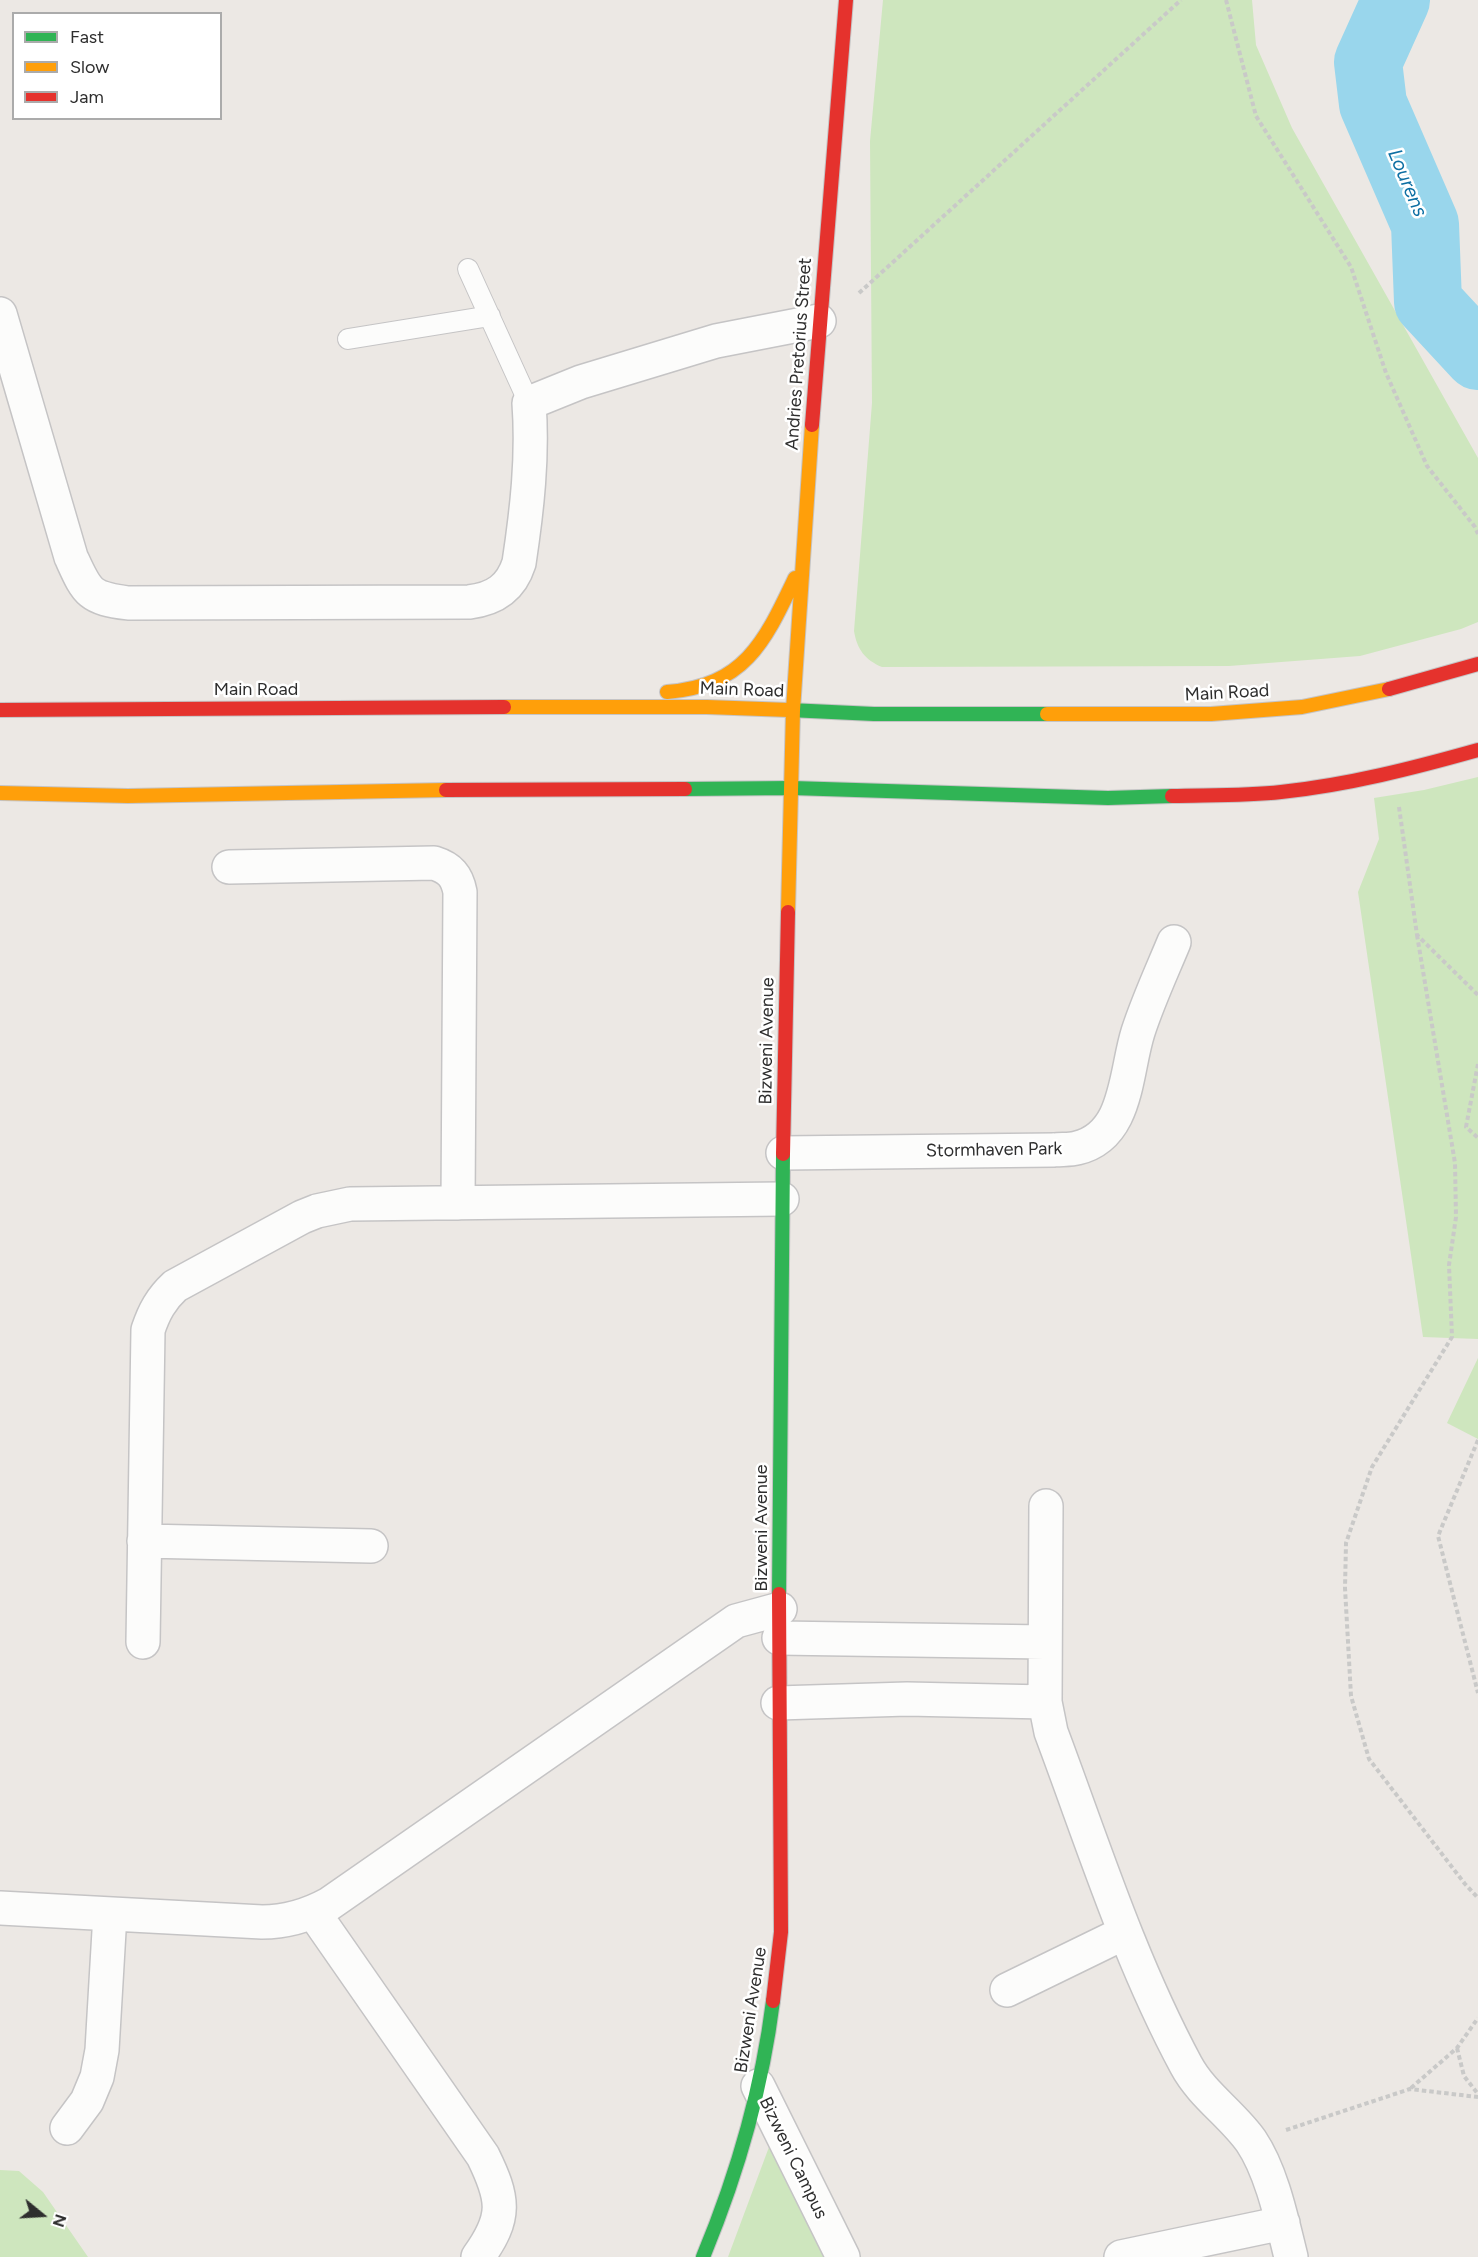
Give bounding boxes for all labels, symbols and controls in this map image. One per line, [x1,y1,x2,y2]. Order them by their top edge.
legend [12,12,222,120]
text: Fast [70,26,104,48]
text: Slow [70,56,109,78]
text: Jam [70,86,104,108]
water label: Lourens [1382,145,1432,221]
street label: Andries Pretorius Street [782,257,816,451]
street label: Main Road [699,678,785,702]
street label: Main Road [214,679,298,701]
street label: Main Road [1184,680,1270,706]
street label: Bizweni Avenue [755,977,779,1105]
street label: Stormhaven Park [926,1138,1062,1162]
street label: Bizweni Avenue [751,1464,773,1592]
street label: Bizweni Avenue [730,1945,772,2075]
street label: Bizweni Campus [754,2094,832,2222]
north arrow [12,2185,72,2245]
text: N [49,2212,71,2230]

